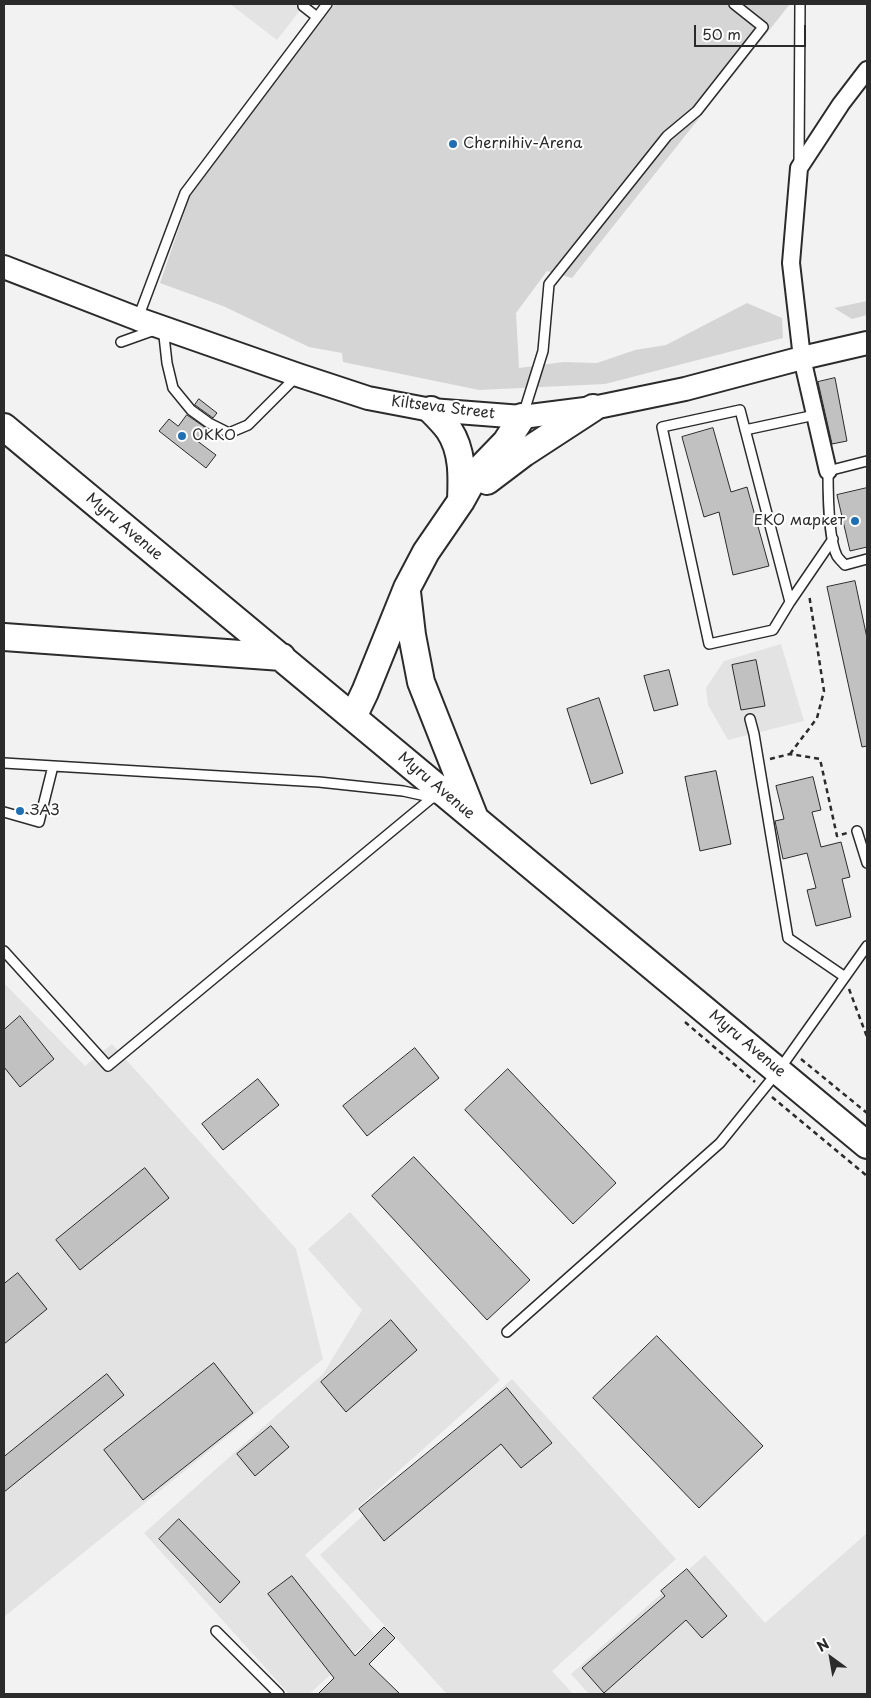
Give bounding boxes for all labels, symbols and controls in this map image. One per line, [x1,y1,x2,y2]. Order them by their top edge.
scale bar [696,15,808,47]
text: 50 m [702,22,741,45]
place label: Chernihiv-Arena [463,135,582,153]
marker: Chernihiv-Arena [447,138,459,150]
street label: Kiltseva Street [390,393,496,423]
place label: OKKO [192,427,236,445]
marker: OKKO [176,430,188,442]
street label: Myru Avenue [82,490,166,564]
place label: ЕКО маркет [754,512,845,530]
marker: ЕКО маркет [849,515,861,527]
street label: Myru Avenue [394,749,478,823]
place label: ЗАЗ [30,802,60,820]
marker: ЗАЗ [14,805,26,817]
street label: Myru Avenue [705,1007,789,1081]
north arrow [806,1633,856,1683]
text: N [813,1633,833,1657]

